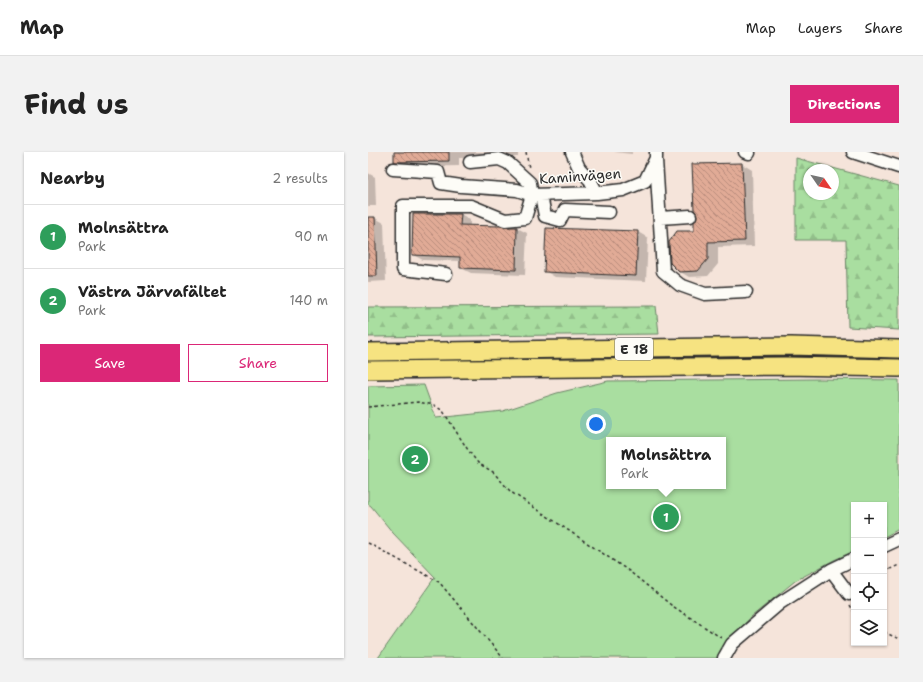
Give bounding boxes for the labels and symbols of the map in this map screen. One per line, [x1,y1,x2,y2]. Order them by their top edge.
street label: Kaminvägen [538,164,622,188]
north arrow [803,164,839,200]
road number: E 18 [615,338,653,360]
your location [586,414,606,434]
pin: 2 [402,444,428,474]
pin: 1 [653,502,679,532]

